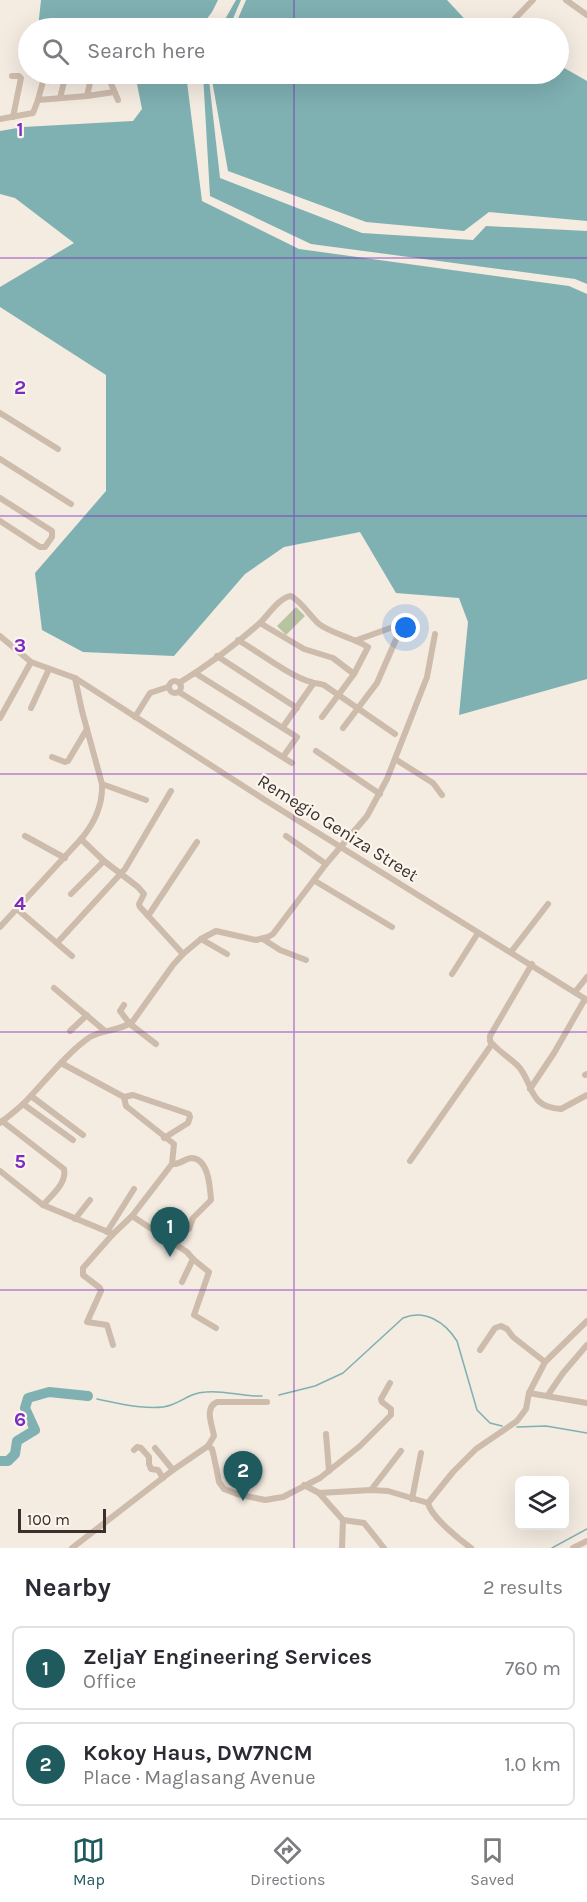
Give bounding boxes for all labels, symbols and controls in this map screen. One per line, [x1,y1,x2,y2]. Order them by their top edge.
search box [18,18,569,84]
icon: search [39,35,72,68]
text: Search here [87,38,205,64]
text: 1 [16,118,24,141]
text: 2 [14,376,26,399]
your location [391,613,420,642]
text: 3 [14,634,26,657]
street label: Remegio Geniza Street [254,770,423,887]
text: 4 [14,892,26,915]
text: 5 [14,1150,26,1173]
pin: 1 [150,1208,190,1257]
text: 6 [14,1408,26,1431]
pin: 2 [224,1452,262,1501]
map controls [515,1476,569,1530]
button: layers [515,1476,569,1530]
scale bar [18,1506,106,1534]
text: 100 m [27,1510,70,1529]
text: Nearby [24,1572,111,1603]
text: 2 results [483,1576,563,1599]
text: ZeljaY Engineering Services [83,1644,372,1670]
text: 1 [42,1657,49,1680]
text: 760 m [505,1657,561,1680]
text: Office [83,1670,136,1693]
text: Kokoy Haus, DW7NCM [83,1740,313,1766]
text: 2 [39,1753,52,1776]
text: 1.0 km [504,1753,561,1776]
text: Place · Maglasang Avenue [83,1766,316,1789]
tab: Map [72,1834,105,1889]
tab: Directions [250,1834,325,1889]
tab: Saved [470,1834,515,1889]

